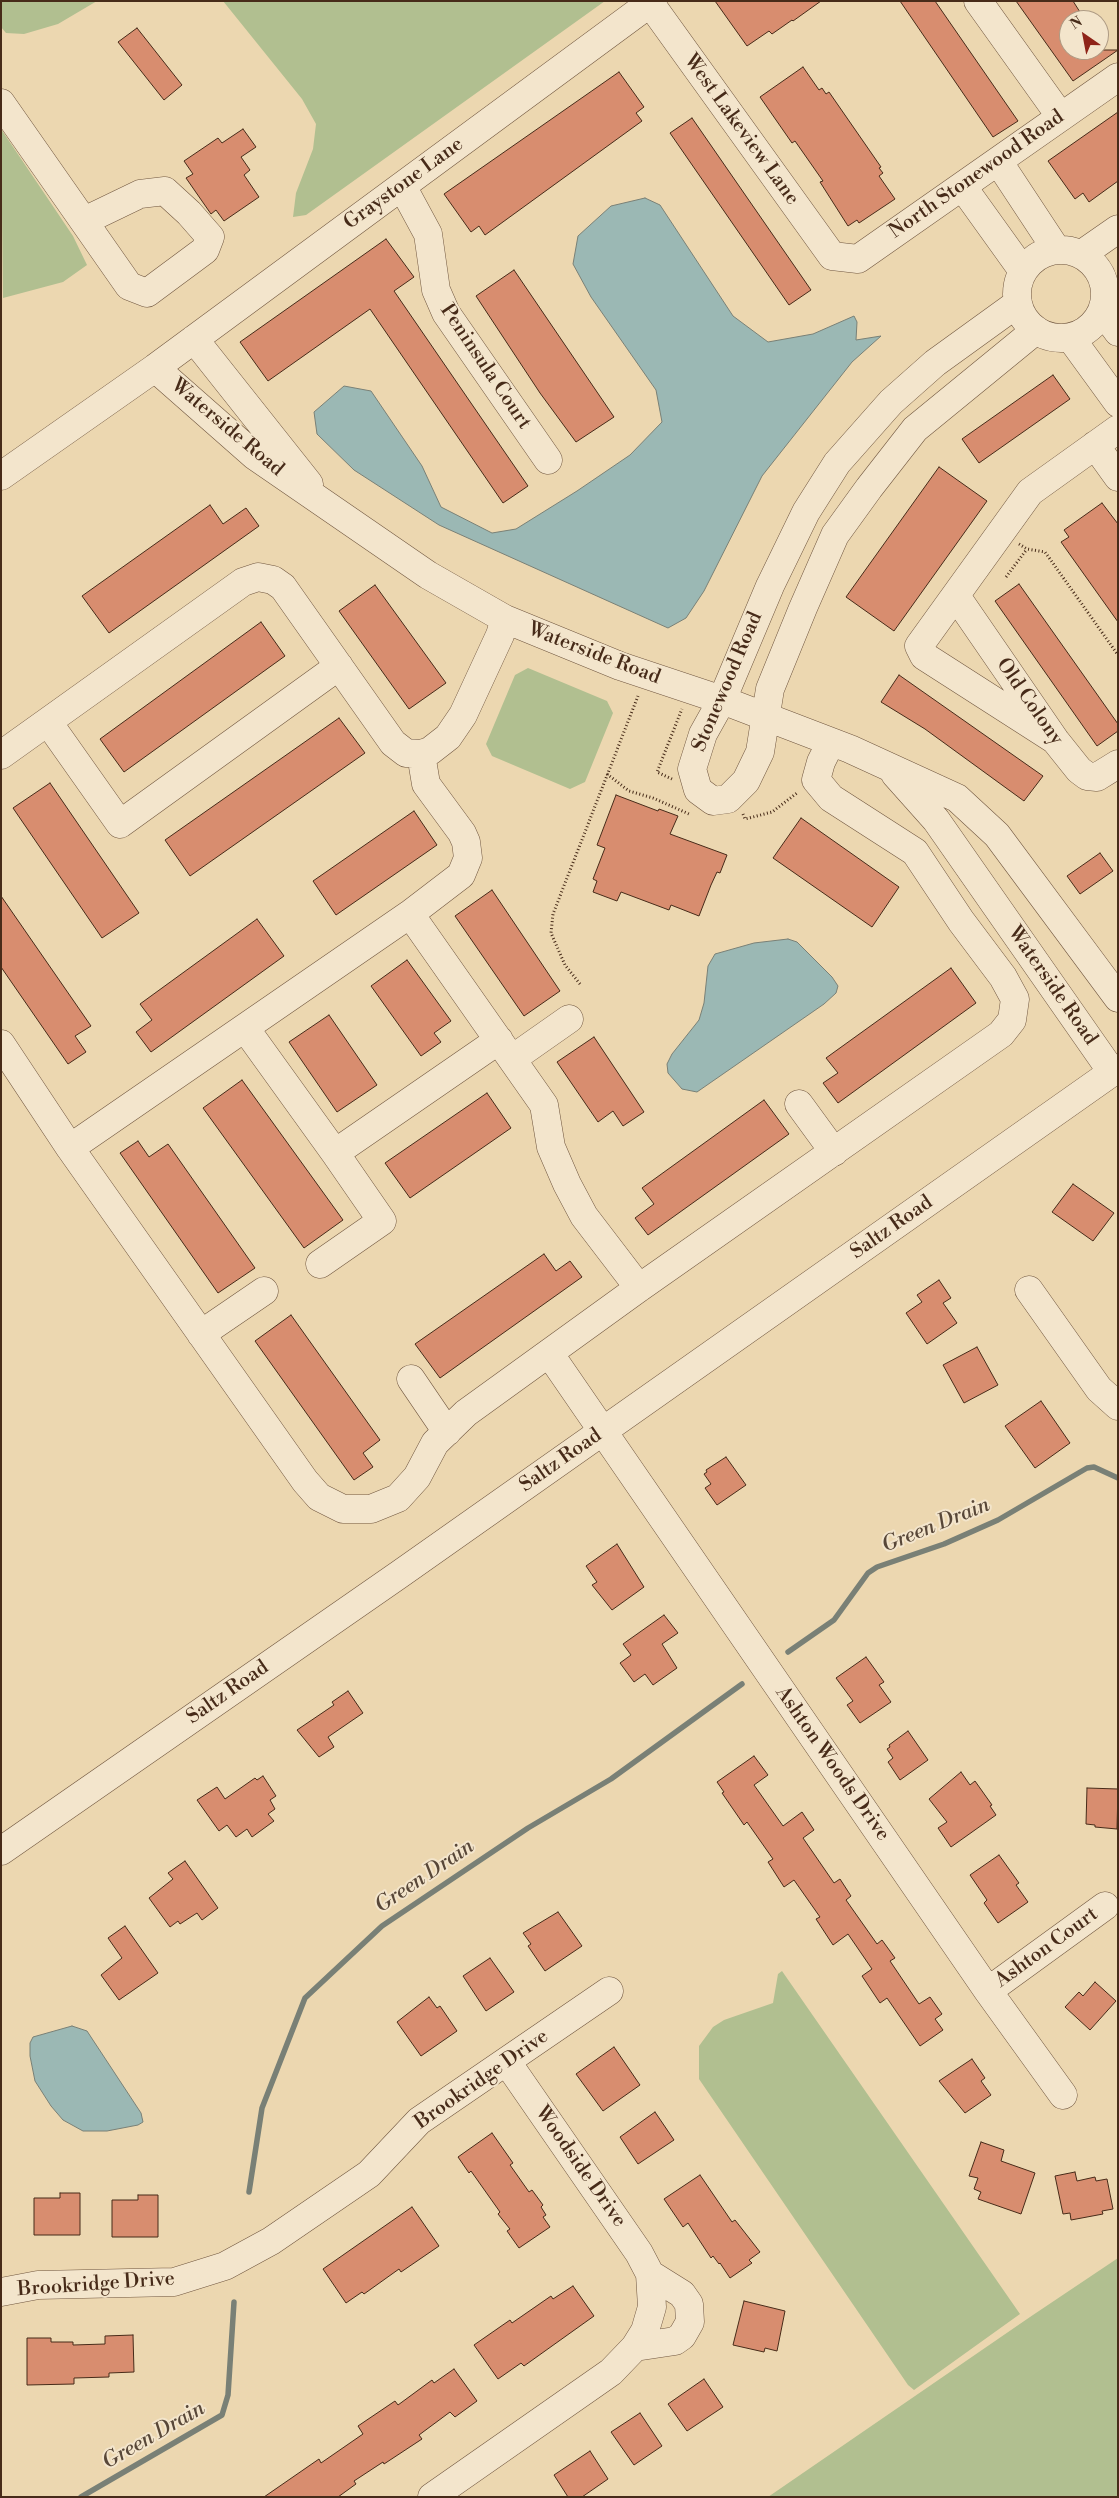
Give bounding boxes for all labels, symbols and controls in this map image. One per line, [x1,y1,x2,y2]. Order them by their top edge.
north arrow [1059,10,1109,60]
text: N [1067,13,1086,34]
street label: West Lakeview Lane [678,50,804,210]
street label: North Stonewood Road [885,106,1069,244]
street label: Graystone Lane [340,133,468,235]
street label: Peninsula Court [434,300,536,434]
street label: Waterside Road [166,374,288,482]
street label: Stonewood Road [688,609,768,755]
street label: Waterside Road [524,618,664,690]
street label: Old Colony [990,654,1068,750]
street label: Waterside Road [1002,922,1102,1050]
street label: Saltz Road [846,1191,938,1265]
street label: Saltz Road [515,1424,607,1498]
water label: Green Drain [878,1493,994,1559]
street label: Saltz Road [182,1656,274,1730]
street label: Ashton Woods Drive [770,1682,894,1846]
water label: Green Drain [371,1835,479,1919]
street label: Ashton Court [991,1903,1103,1993]
street label: Brookridge Drive [411,2025,553,2135]
street label: Woodside Drive [529,2102,631,2232]
street label: Brookridge Drive [17,2268,175,2302]
water label: Green Drain [98,2397,210,2475]

